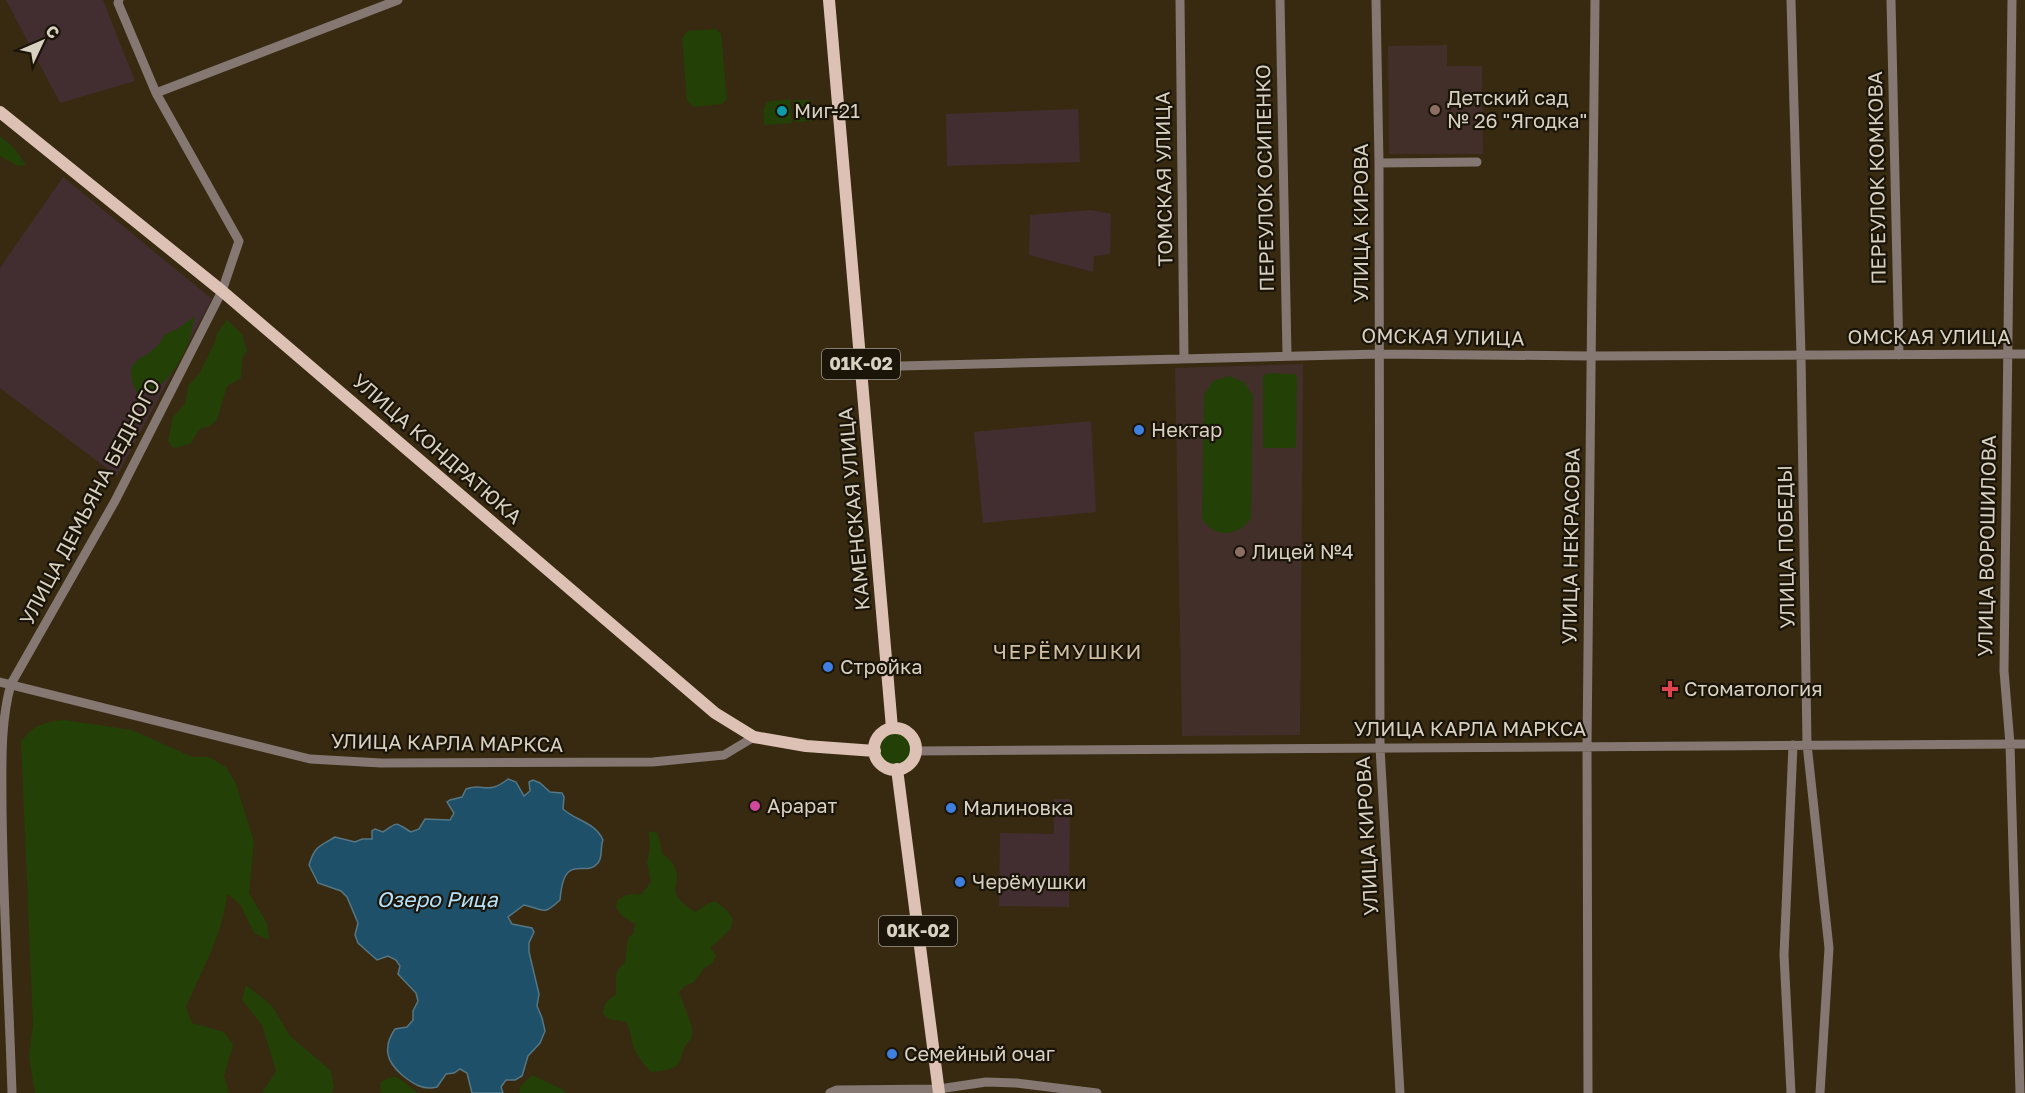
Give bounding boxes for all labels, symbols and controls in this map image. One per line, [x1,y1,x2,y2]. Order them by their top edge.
north arrow [12,12,72,72]
text: С [42,21,64,43]
street label: ПЕРЕУЛОК ОСИПЕНКО [1250,64,1278,292]
street label: ПЕРЕУЛОК КОМКОВА [1862,71,1890,285]
place label: Детский сад № 26 "Ягодка" [1447,85,1587,132]
street label: ТОМСКАЯ УЛИЦА [1149,91,1177,267]
place label: Миг-21 [794,98,860,122]
marker: Детский сад № 26 "Ягодка" [1428,103,1442,117]
marker: Миг-21 [775,104,789,118]
street label: УЛИЦА КИРОВА [1348,143,1372,303]
street label: ОМСКАЯ УЛИЦА [1361,323,1525,349]
street label: ОМСКАЯ УЛИЦА [1847,324,2011,348]
road number: 01К-02 [822,349,900,379]
street label: УЛИЦА КОНДРАТЮКА [348,368,527,528]
street label: УЛИЦА ДЕМЬЯНА БЕДНОГО [14,374,164,629]
street label: КАМЕНСКАЯ УЛИЦА [832,407,874,611]
place label: Нектар [1151,417,1222,441]
marker: Нектар [1132,423,1146,437]
street label: УЛИЦА ВОРОШИЛОВА [1972,435,2000,657]
street label: УЛИЦА НЕКРАСОВА [1556,447,1584,645]
street label: УЛИЦА ПОБЕДЫ [1772,465,1798,629]
place label: Лицей №4 [1252,539,1354,563]
marker: Лицей №4 [1233,545,1247,559]
district label: ЧЕРЁМУШКИ [993,638,1143,664]
place label: Стройка [840,654,923,678]
marker: Стройка [821,660,835,674]
place label: Стоматология [1684,676,1823,700]
marker: Стоматология [1661,680,1679,698]
street label: УЛИЦА КАРЛА МАРКСА [1354,716,1586,740]
street label: УЛИЦА КАРЛА МАРКСА [331,728,563,756]
street label: УЛИЦА КИРОВА [1350,756,1382,916]
place label: Арарат [767,793,837,817]
place label: Малиновка [963,795,1074,819]
marker: Арарат [748,799,762,813]
marker: Малиновка [944,801,958,815]
place label: Черёмушки [972,869,1086,893]
marker: Черёмушки [953,875,967,889]
water label: Озеро Рица [376,886,499,912]
road number: 01К-02 [879,916,957,946]
place label: Семейный очаг [904,1041,1055,1065]
marker: Семейный очаг [885,1047,899,1061]

